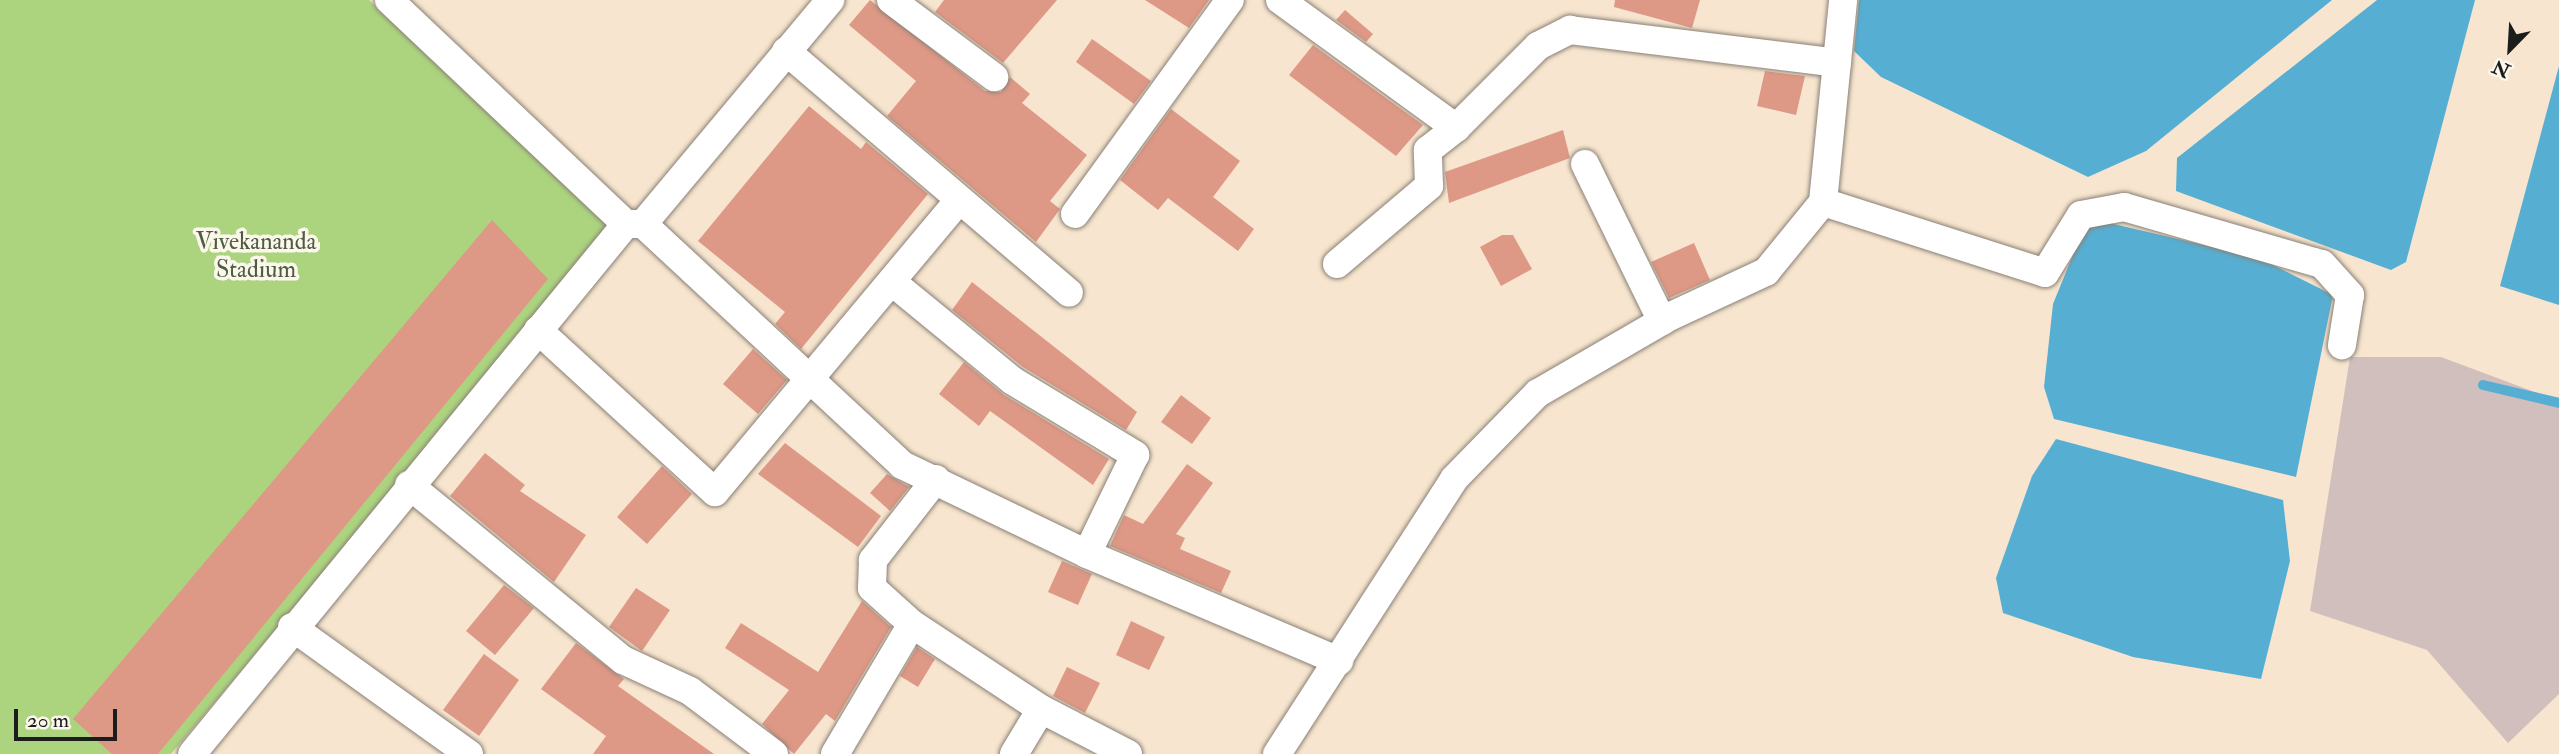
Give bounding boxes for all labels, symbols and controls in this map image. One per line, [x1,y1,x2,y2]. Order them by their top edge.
north arrow [2475,14,2545,84]
text: N [2489,54,2514,83]
park label: Vivekananda Stadium [196,228,316,284]
scale bar [18,694,121,738]
text: 20 m [27,707,69,734]

